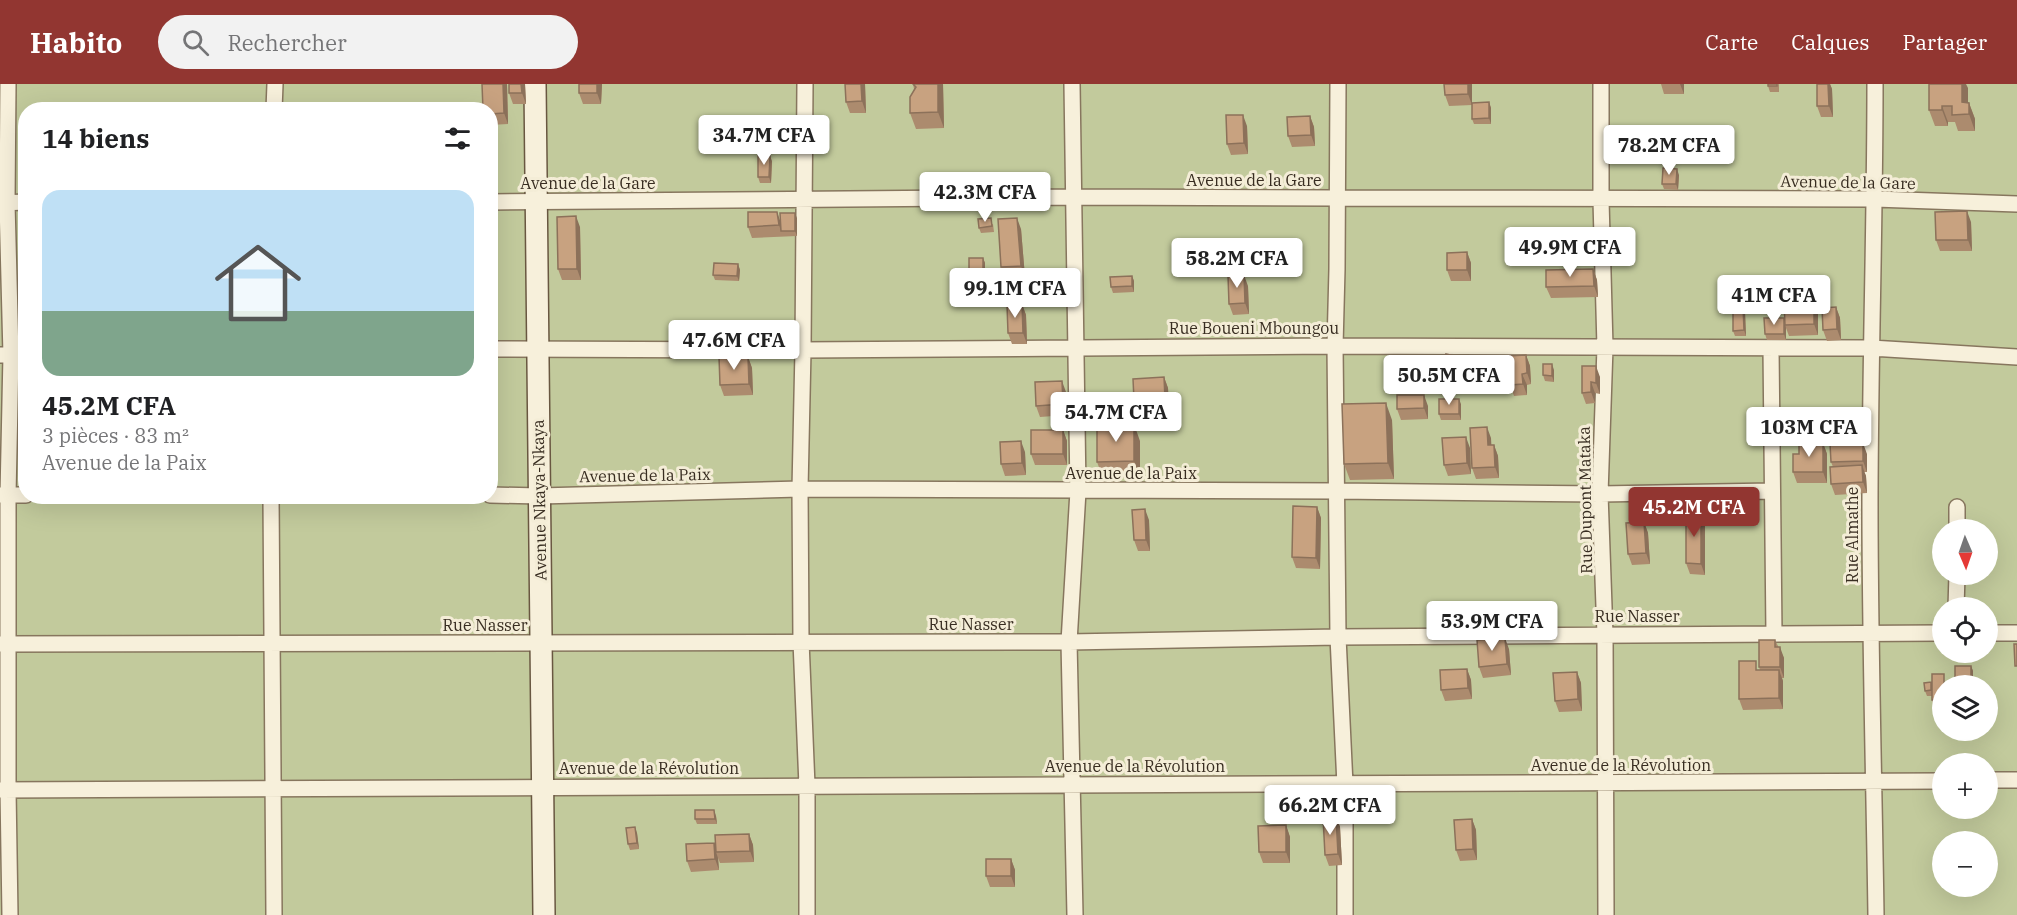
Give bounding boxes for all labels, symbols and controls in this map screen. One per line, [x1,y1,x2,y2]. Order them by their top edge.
search box [158,15,578,69]
text: Habito [30,24,122,61]
icon: search [179,26,212,59]
text: Rechercher [227,28,347,57]
text: Carte [1705,28,1758,56]
text: Calques [1791,28,1870,56]
text: Partager [1903,28,1987,56]
pin: 34.7M CFA [695,115,833,166]
text: 14 biens [42,121,149,155]
text: 34.7M CFA [713,121,815,148]
icon: filters [441,122,474,155]
pin: 78.2M CFA [1600,125,1738,176]
text: 78.2M CFA [1618,131,1720,158]
street label: Avenue de la Gare [1186,170,1322,190]
street label: Avenue de la Gare [1780,171,1916,193]
pin: 42.3M CFA [916,172,1054,223]
street label: Avenue de la Gare [520,173,656,193]
text: 42.3M CFA [934,178,1036,205]
pin: 49.9M CFA [1501,227,1639,278]
icon: home [204,229,312,337]
text: 49.9M CFA [1519,233,1621,260]
pin: 58.2M CFA [1168,238,1306,289]
text: 58.2M CFA [1186,244,1288,271]
pin: 99.1M CFA [946,268,1084,319]
text: 99.1M CFA [964,274,1066,301]
pin: 41M CFA [1719,275,1829,326]
text: 41M CFA [1731,281,1817,308]
street label: Rue Boueni Mboungou [1169,318,1339,338]
pin: 47.6M CFA [665,320,803,371]
text: 47.6M CFA [683,326,785,353]
pin: 50.5M CFA [1380,355,1518,406]
text: 50.5M CFA [1398,361,1500,388]
text: 45.2M CFA [42,388,176,422]
pin: 54.7M CFA [1047,392,1185,443]
text: 54.7M CFA [1065,398,1167,425]
pin: 103M CFA [1747,407,1871,458]
text: 103M CFA [1760,413,1858,440]
street label: Avenue Nkaya-Nkaya [528,419,550,581]
text: 3 pièces · 83 m² [42,422,189,449]
street label: Rue Dupont Mataka [1574,426,1596,574]
text: Avenue de la Paix [42,449,207,476]
street label: Avenue de la Paix [1065,463,1197,483]
street label: Avenue de la Paix [579,464,711,486]
pin: 45.2M CFA [1625,487,1763,538]
street label: Rue Almathe [1842,487,1862,583]
text: 45.2M CFA [1643,493,1745,520]
north arrow [1932,519,1998,585]
map controls [1932,519,1998,897]
button: locate [1932,597,1998,663]
pin: 53.9M CFA [1423,601,1561,652]
street label: Rue Nasser [1594,606,1680,626]
text: 53.9M CFA [1441,607,1543,634]
street label: Rue Nasser [928,614,1014,634]
street label: Rue Nasser [442,615,528,635]
button: layers [1932,675,1998,741]
button: + [1932,753,1998,819]
street label: Avenue de la Révolution [1531,755,1711,775]
street label: Avenue de la Révolution [1045,756,1225,776]
street label: Avenue de la Révolution [559,758,739,778]
pin: 66.2M CFA [1261,785,1399,836]
text: 66.2M CFA [1279,791,1381,818]
button: − [1932,831,1998,897]

